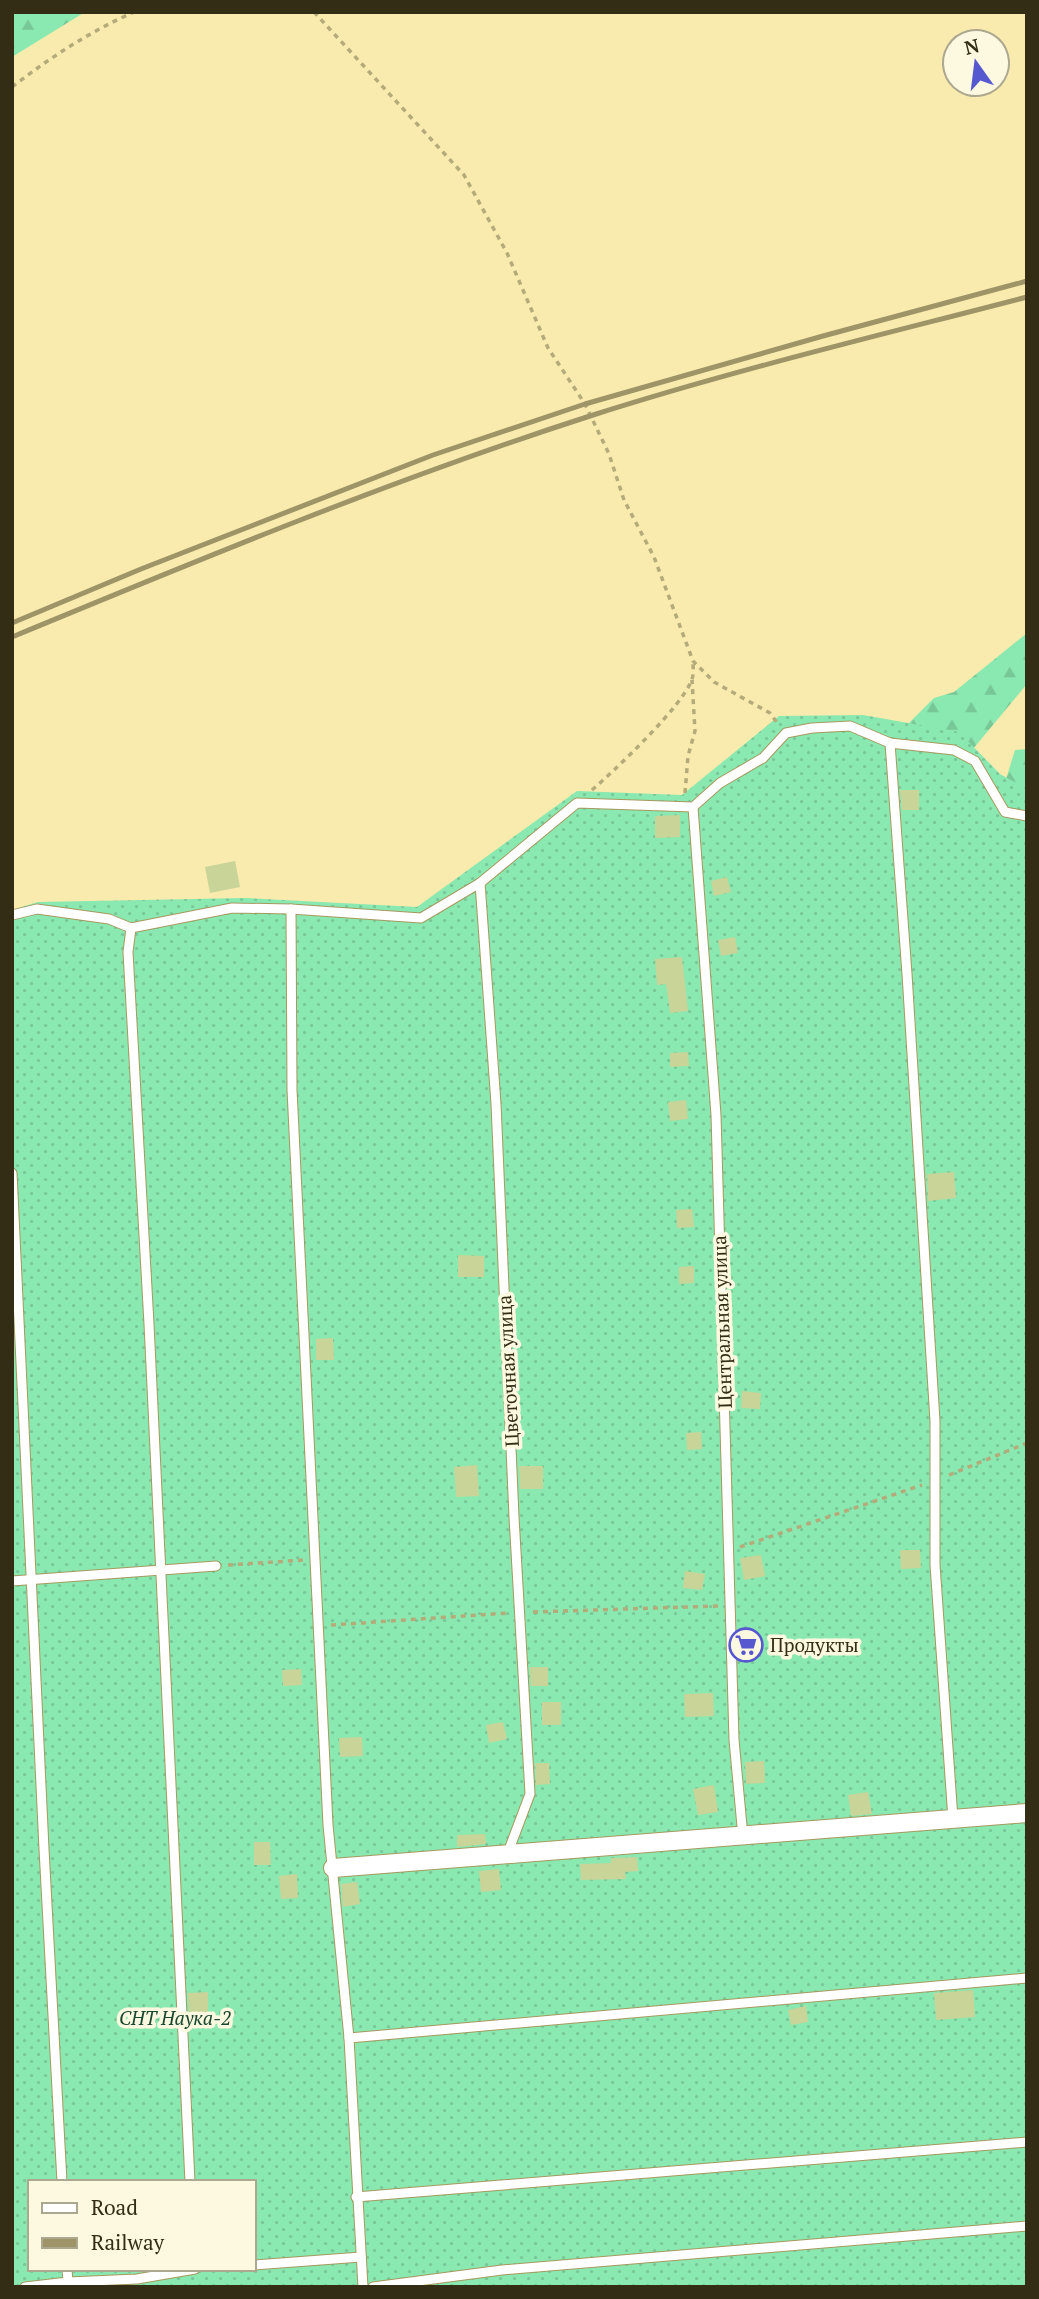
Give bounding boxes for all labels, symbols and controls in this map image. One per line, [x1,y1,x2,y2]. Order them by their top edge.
north arrow [941,28,1011,98]
text: N [962,32,982,60]
street label: Центральная улица [706,1235,737,1409]
street label: Цветочная улица [491,1294,524,1448]
supermarket icon: Продукты [727,1626,765,1664]
place label: Продукты [770,1632,859,1657]
park label: СНТ Наука-2 [119,2005,231,2030]
legend [28,2180,256,2271]
text: Road [91,2193,138,2221]
text: Railway [91,2228,165,2256]

